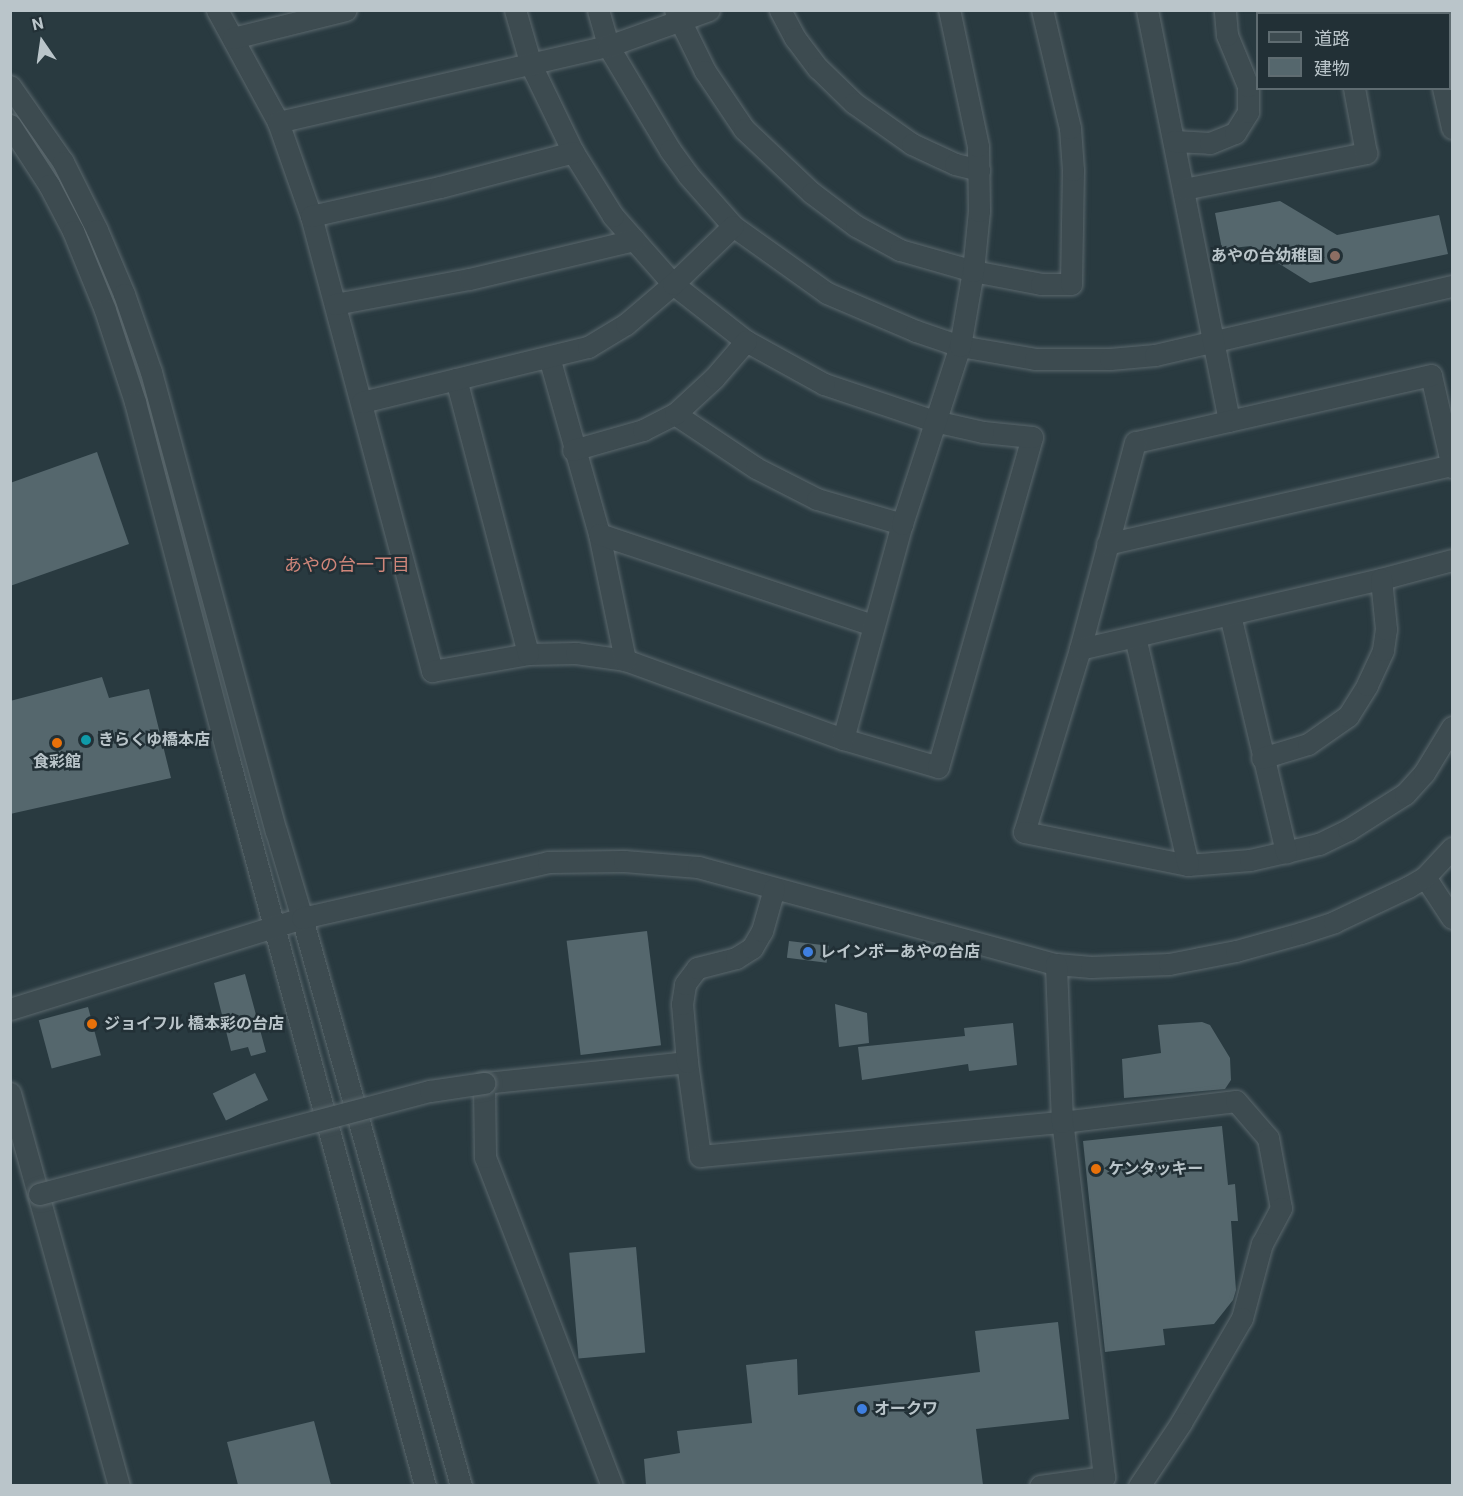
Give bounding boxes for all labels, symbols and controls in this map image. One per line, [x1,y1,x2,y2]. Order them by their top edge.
north arrow [12,12,72,72]
legend [1256,12,1451,90]
text: N [30,13,45,35]
text: 道路 [1314,28,1350,49]
text: 建物 [1314,58,1350,79]
place label: あやの台幼稚園 [1211,246,1323,266]
marker: あやの台幼稚園 [1328,249,1342,263]
district label: あやの台一丁目 [284,554,410,576]
place label: きらくゆ橋本店 [98,730,210,750]
marker: きらくゆ橋本店 [79,733,93,747]
marker: 食彩館 [50,736,64,750]
place label: 食彩館 [33,752,81,772]
place label: レインボーあやの台店 [820,942,980,962]
marker: レインボーあやの台店 [801,945,815,959]
place label: ジョイフル 橋本彩の台店 [104,1014,284,1034]
marker: ジョイフル 橋本彩の台店 [85,1017,99,1031]
place label: ケンタッキー [1108,1159,1204,1179]
marker: ケンタッキー [1089,1162,1103,1176]
place label: オークワ [874,1399,938,1419]
marker: オークワ [855,1402,869,1416]

